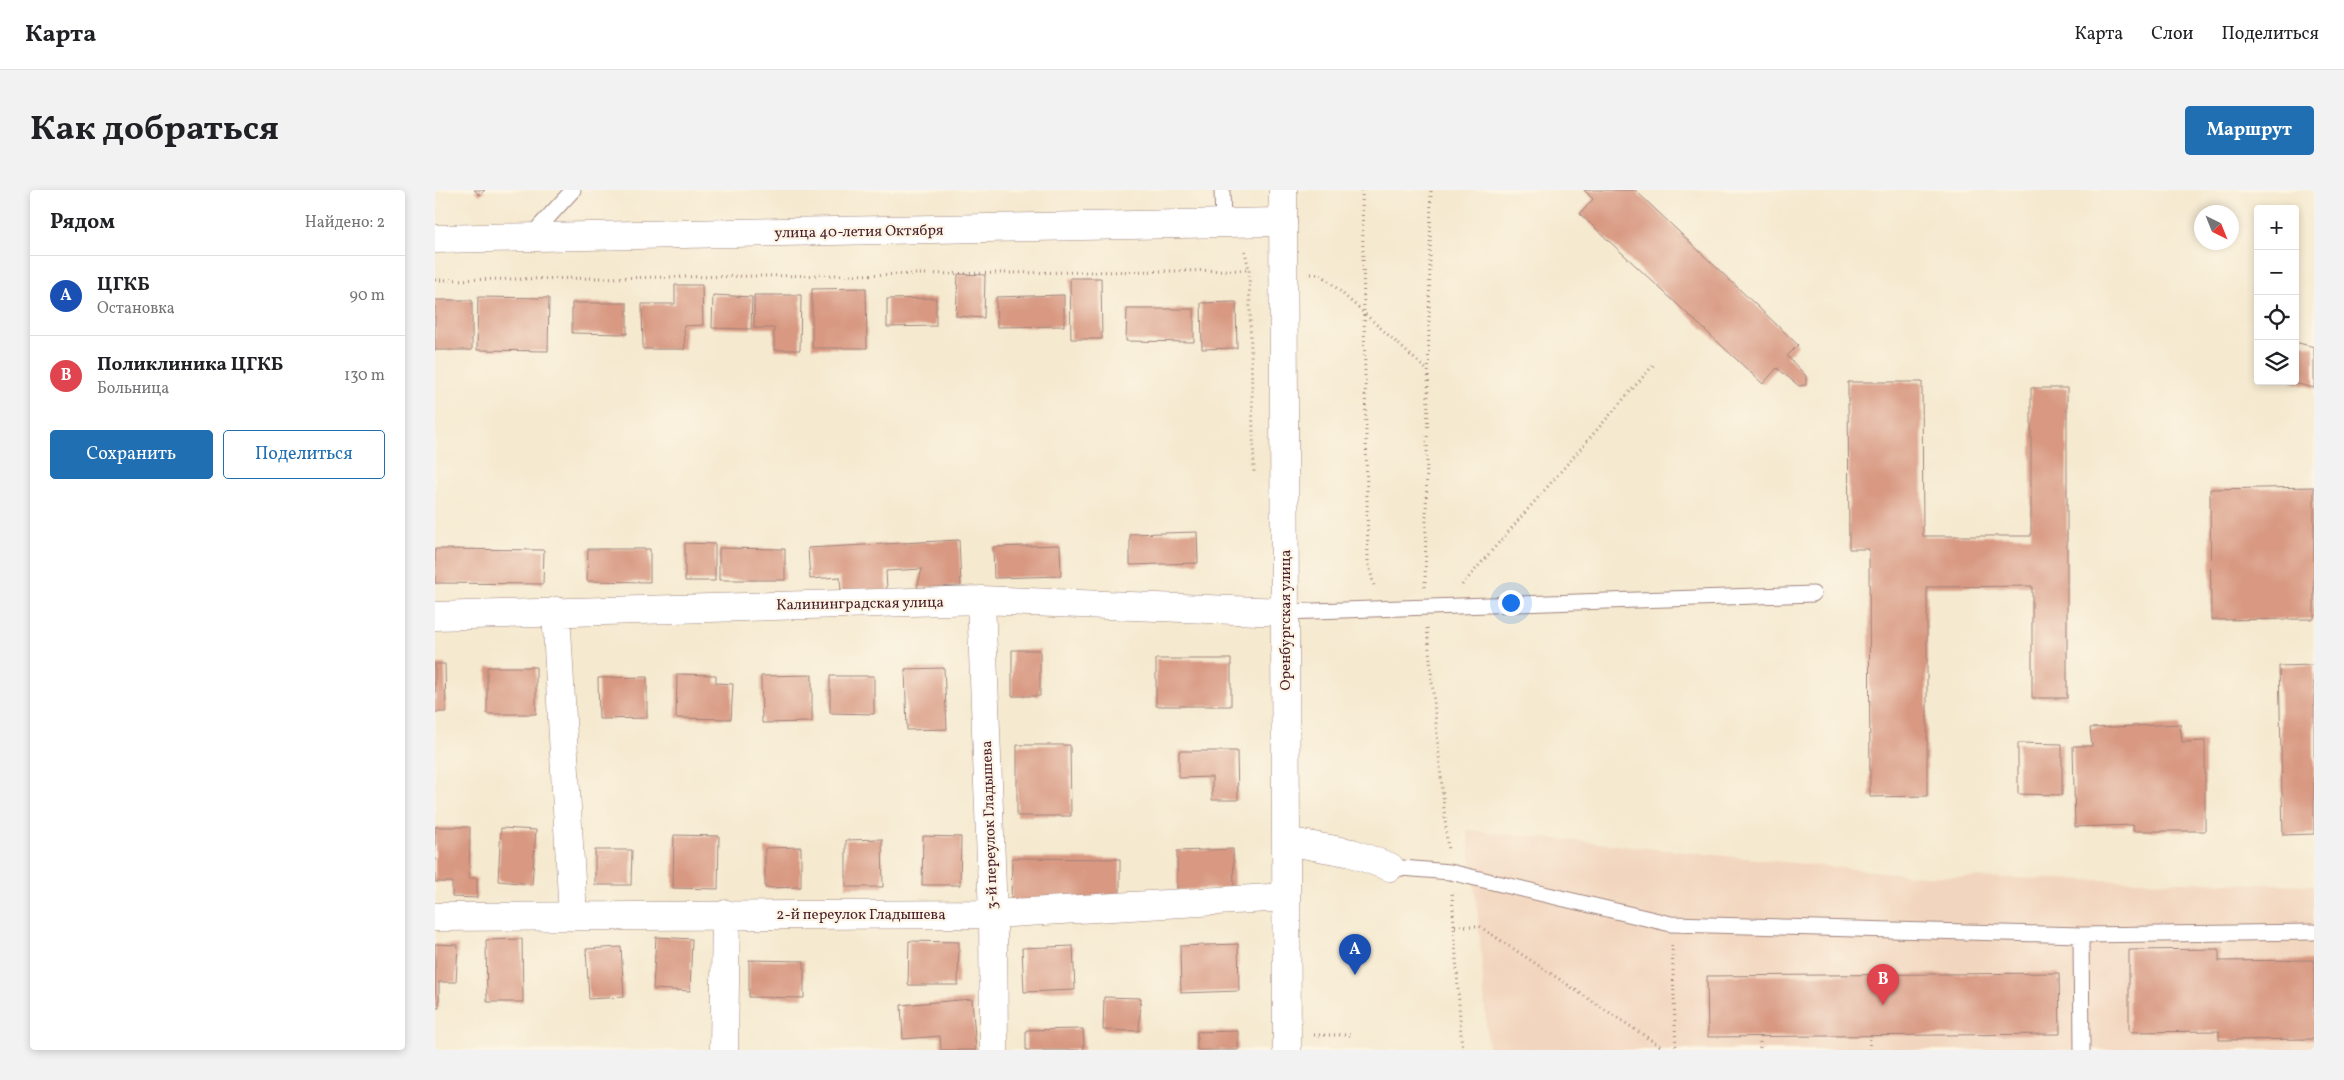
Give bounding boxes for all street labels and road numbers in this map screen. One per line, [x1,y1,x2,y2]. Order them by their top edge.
street label: улица 40-летия Октября [774,221,944,244]
street label: Оренбургская улица [1276,549,1297,691]
street label: Калининградская улица [776,593,944,616]
street label: 3-й переулок Гладышева [977,740,1004,910]
street label: 2-й переулок Гладышева [776,905,946,926]

